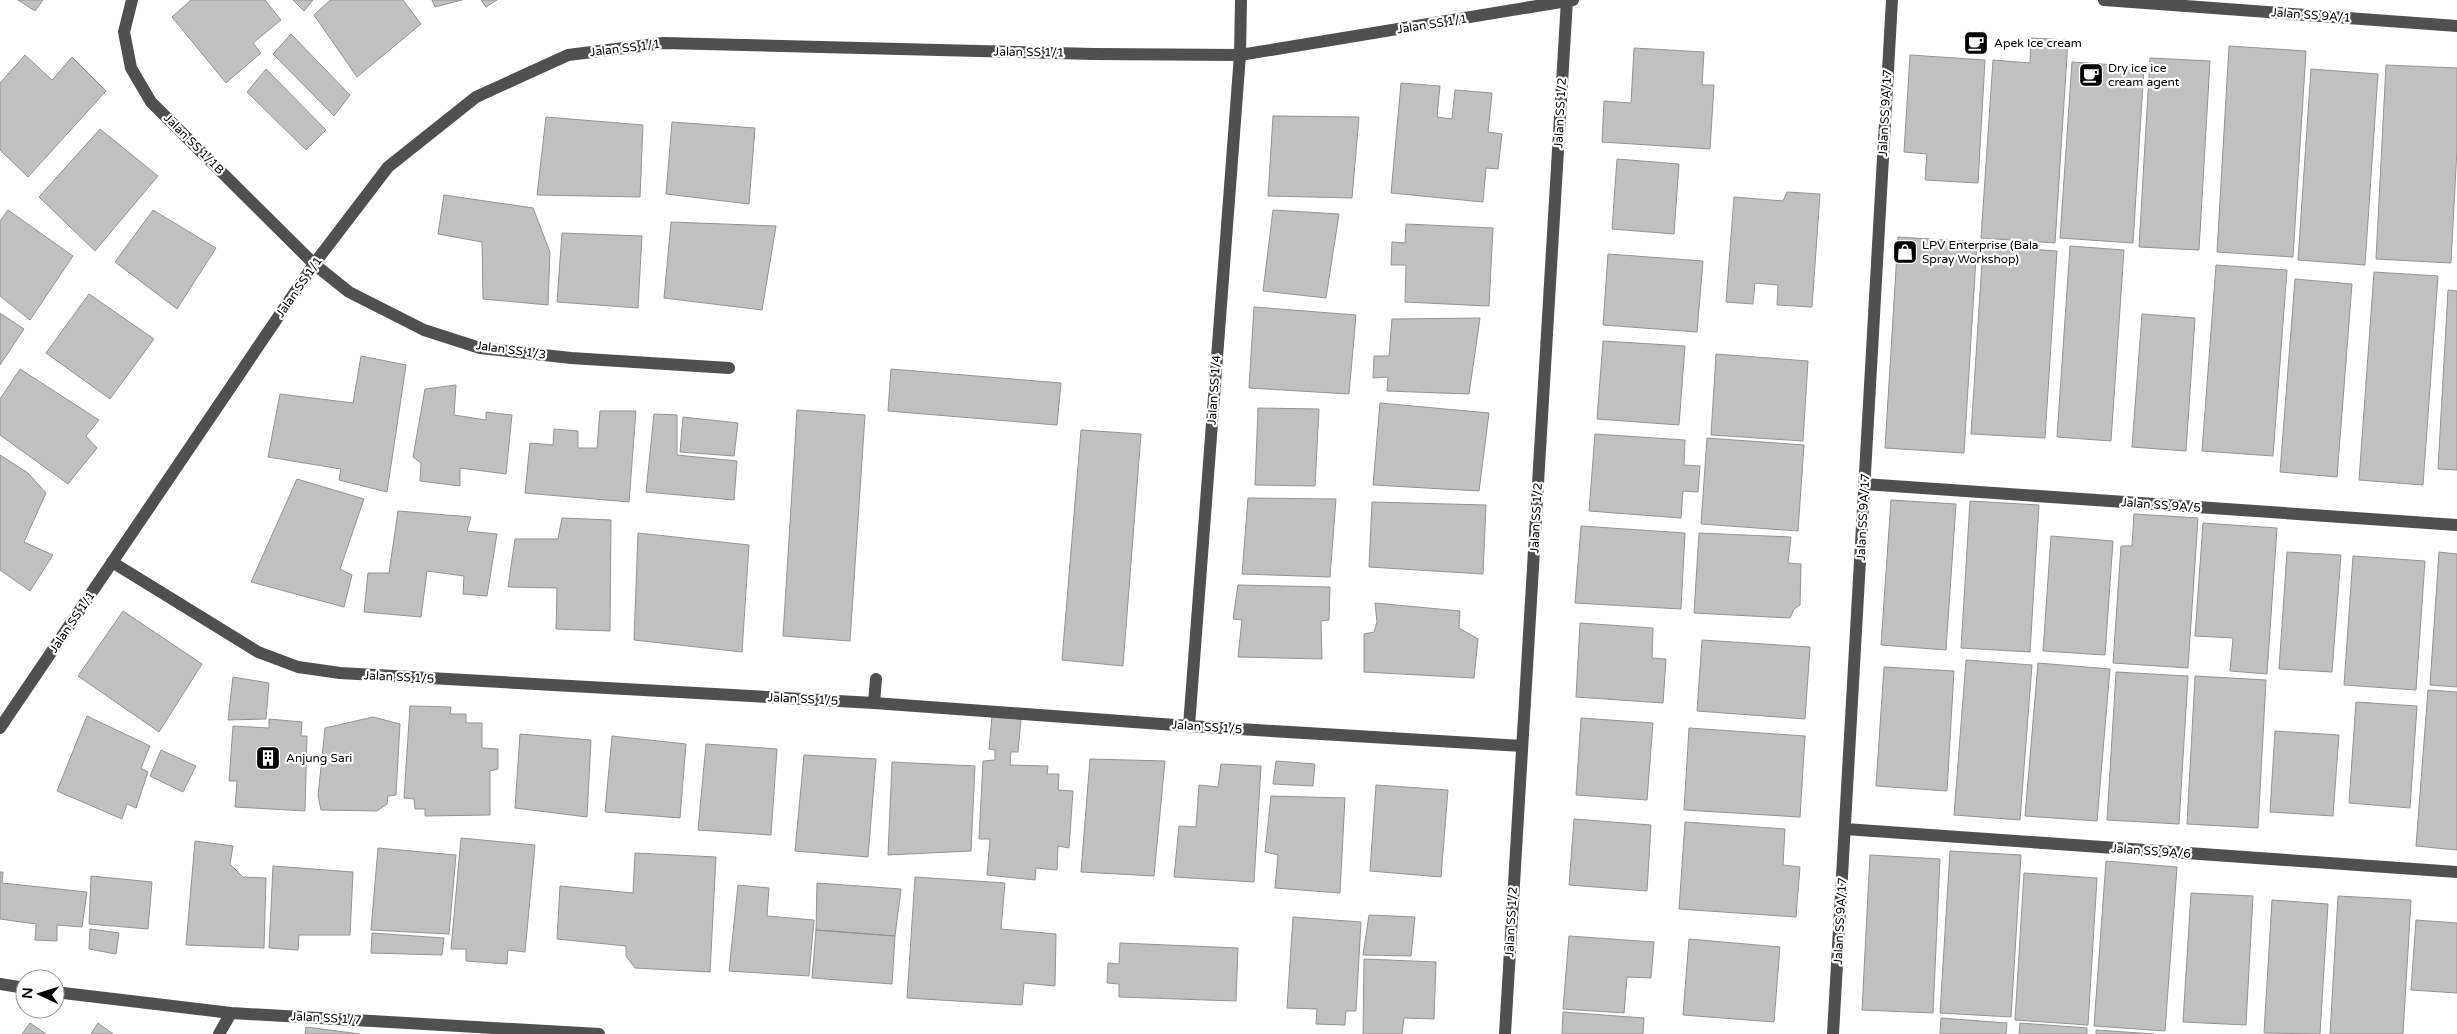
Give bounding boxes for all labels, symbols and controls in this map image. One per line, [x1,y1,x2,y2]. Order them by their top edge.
street label: Jalan SS 9A/1 [2271,5,2351,25]
street label: Jalan SS 1/1 [1396,12,1468,36]
cafe icon: Apek Ice cream [1963,30,1989,56]
place label: Apek Ice cream [1994,36,2082,50]
street label: Jalan SS 1/1 [589,37,661,59]
street label: Jalan SS 1/1 [993,44,1065,60]
place label: Dry ice ice cream agent [2108,61,2180,89]
cafe icon: Dry ice ice cream agent [2078,62,2104,88]
street label: Jalan SS 9A/17 [1876,69,1894,157]
street label: Jalan SS 1/2 [1551,77,1569,149]
street label: Jalan SS 1/1B [161,111,227,177]
place label: LPV Enterprise (Bala Spray Workshop) [1922,238,2039,266]
shop icon: LPV Enterprise (Bala Spray Workshop) [1892,239,1918,265]
street label: Jalan SS 1/1 [273,254,325,320]
street label: Jalan SS 1/3 [475,338,547,362]
street label: Jalan SS 1/4 [1205,354,1223,425]
street label: Jalan SS 9A/17 [1854,473,1872,561]
street label: Jalan SS 1/2 [1527,482,1545,554]
street label: Jalan SS 9A/5 [2121,495,2201,515]
street label: Jalan SS 1/1 [46,589,98,655]
street label: Jalan SS 1/5 [363,668,435,686]
street label: Jalan SS 1/5 [767,690,839,708]
street label: Jalan SS 1/5 [1171,718,1243,736]
building icon: Anjung Sari [255,745,281,771]
place label: Anjung Sari [286,751,352,765]
street label: Jalan SS 9A/6 [2111,841,2191,861]
street label: Jalan SS 9A/17 [1831,877,1849,965]
street label: Jalan SS 1/2 [1502,886,1520,958]
north arrow [15,969,65,1019]
text: N [19,987,36,999]
street label: Jalan SS 1/7 [290,1009,362,1027]

